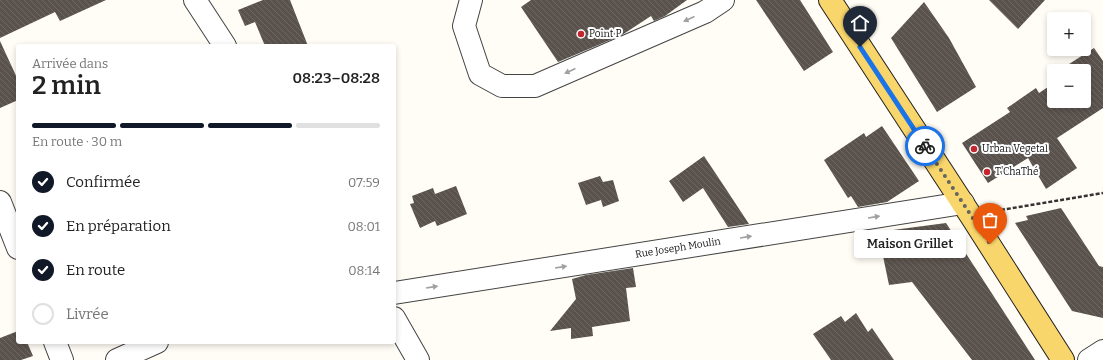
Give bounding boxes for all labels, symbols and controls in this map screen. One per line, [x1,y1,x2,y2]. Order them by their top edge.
pin [843,6,877,47]
icon: home [849,12,871,34]
map controls [1047,12,1091,108]
button: + [1047,12,1091,56]
one-way arrow [683,16,694,22]
place label: Point P [589,28,621,40]
marker: Point P [576,29,586,39]
text: Arrivée dans [32,56,108,71]
button: − [1047,64,1091,108]
one-way arrow [564,68,575,74]
text: 08:23–08:28 [293,69,380,87]
text: 2 min [32,70,101,101]
courier [905,126,945,166]
text: En route · 30 m [32,134,122,149]
icon: bike [914,135,936,157]
place label: Urban Vegetal [982,143,1048,155]
marker: Urban Vegetal [969,144,979,154]
place label: T'ChaThé [995,166,1038,178]
marker: T'ChaThé [982,167,992,177]
icon: check [32,171,54,193]
text: Confirmée [66,173,140,191]
text: 07:59 [348,175,380,190]
pin [973,203,1007,244]
icon: bag [979,209,1001,231]
one-way arrow [868,214,880,220]
icon: check [32,215,54,237]
text: En préparation [66,217,171,235]
text: 08:01 [348,219,380,234]
callout: Maison Grillet [854,230,966,258]
one-way arrow [739,234,752,240]
street label: Rue Joseph Moulin [634,235,722,261]
text: Maison Grillet [867,236,953,251]
icon: check [32,259,54,281]
text: En route [66,261,125,279]
text: 08:14 [348,263,380,278]
one-way arrow [555,263,567,269]
one-way arrow [426,284,439,290]
text: Livrée [66,305,109,323]

